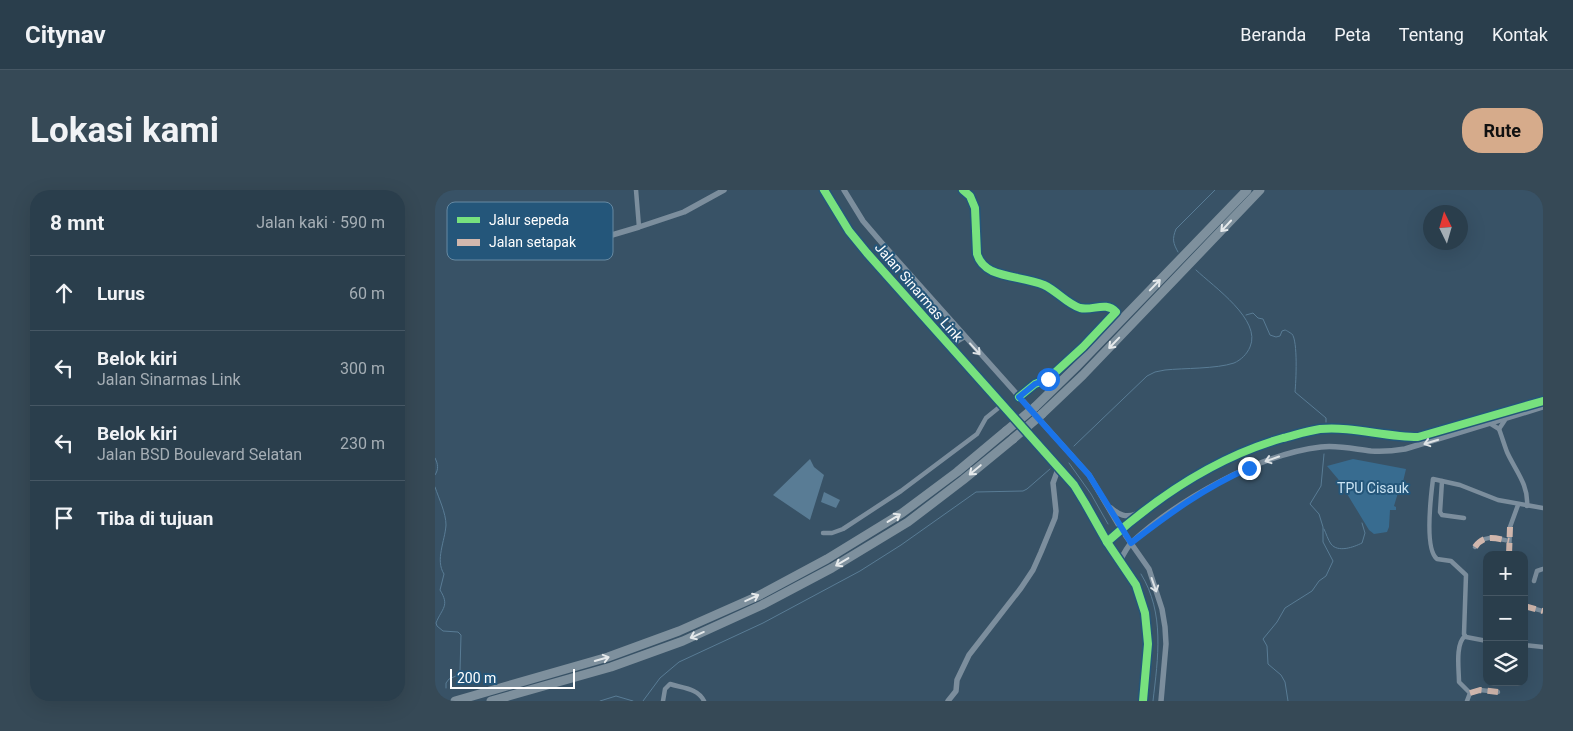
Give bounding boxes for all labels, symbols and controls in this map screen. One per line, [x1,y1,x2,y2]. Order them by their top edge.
text: Citynav [25,21,106,49]
text: Beranda [1240,24,1306,45]
text: Peta [1334,24,1371,45]
text: Tentang [1399,24,1464,45]
text: Kontak [1492,24,1548,45]
button: Rute [1462,108,1543,153]
text: Lokasi kami [30,110,219,151]
legend [447,202,613,260]
north arrow [1423,205,1468,250]
text: 8 mnt [50,211,104,235]
text: Jalur sepeda [489,212,569,228]
text: Jalan kaki · 590 m [256,213,385,232]
one-way arrow [1220,219,1232,232]
text: Jalan setapak [489,234,577,250]
street label: Jalan Sinarmas Link [872,239,967,345]
icon: ahead [50,279,78,307]
one-way arrow [1149,279,1161,291]
text: Lurus [97,282,145,305]
text: 60 m [349,284,385,303]
one-way arrow [1108,337,1120,349]
one-way arrow [969,342,981,355]
text: Belok kiri [97,347,177,370]
icon: left [50,354,78,382]
text: 300 m [340,359,385,378]
route start [1037,368,1060,391]
text: Jalan Sinarmas Link [97,370,241,389]
text: Belok kiri [97,422,177,445]
icon: left [50,429,78,457]
text: 230 m [340,434,385,453]
one-way arrow [1424,437,1440,447]
text: Jalan BSD Boulevard Selatan [97,445,302,464]
one-way arrow [1265,455,1281,465]
route end [1238,457,1261,480]
one-way arrow [969,464,982,475]
park label: TPU Cisauk [1337,480,1410,496]
icon: arrive [50,504,78,532]
text: Tiba di tujuan [97,507,213,530]
one-way arrow [886,513,900,523]
map controls [1483,551,1528,686]
button: + [1483,551,1528,596]
one-way arrow [835,557,849,567]
one-way arrow [1150,577,1160,593]
one-way arrow [744,593,759,602]
button: − [1483,596,1528,641]
one-way arrow [690,630,705,640]
button: layers [1483,641,1528,686]
one-way arrow [593,653,609,663]
scale bar [450,666,575,689]
text: 200 m [457,670,496,686]

